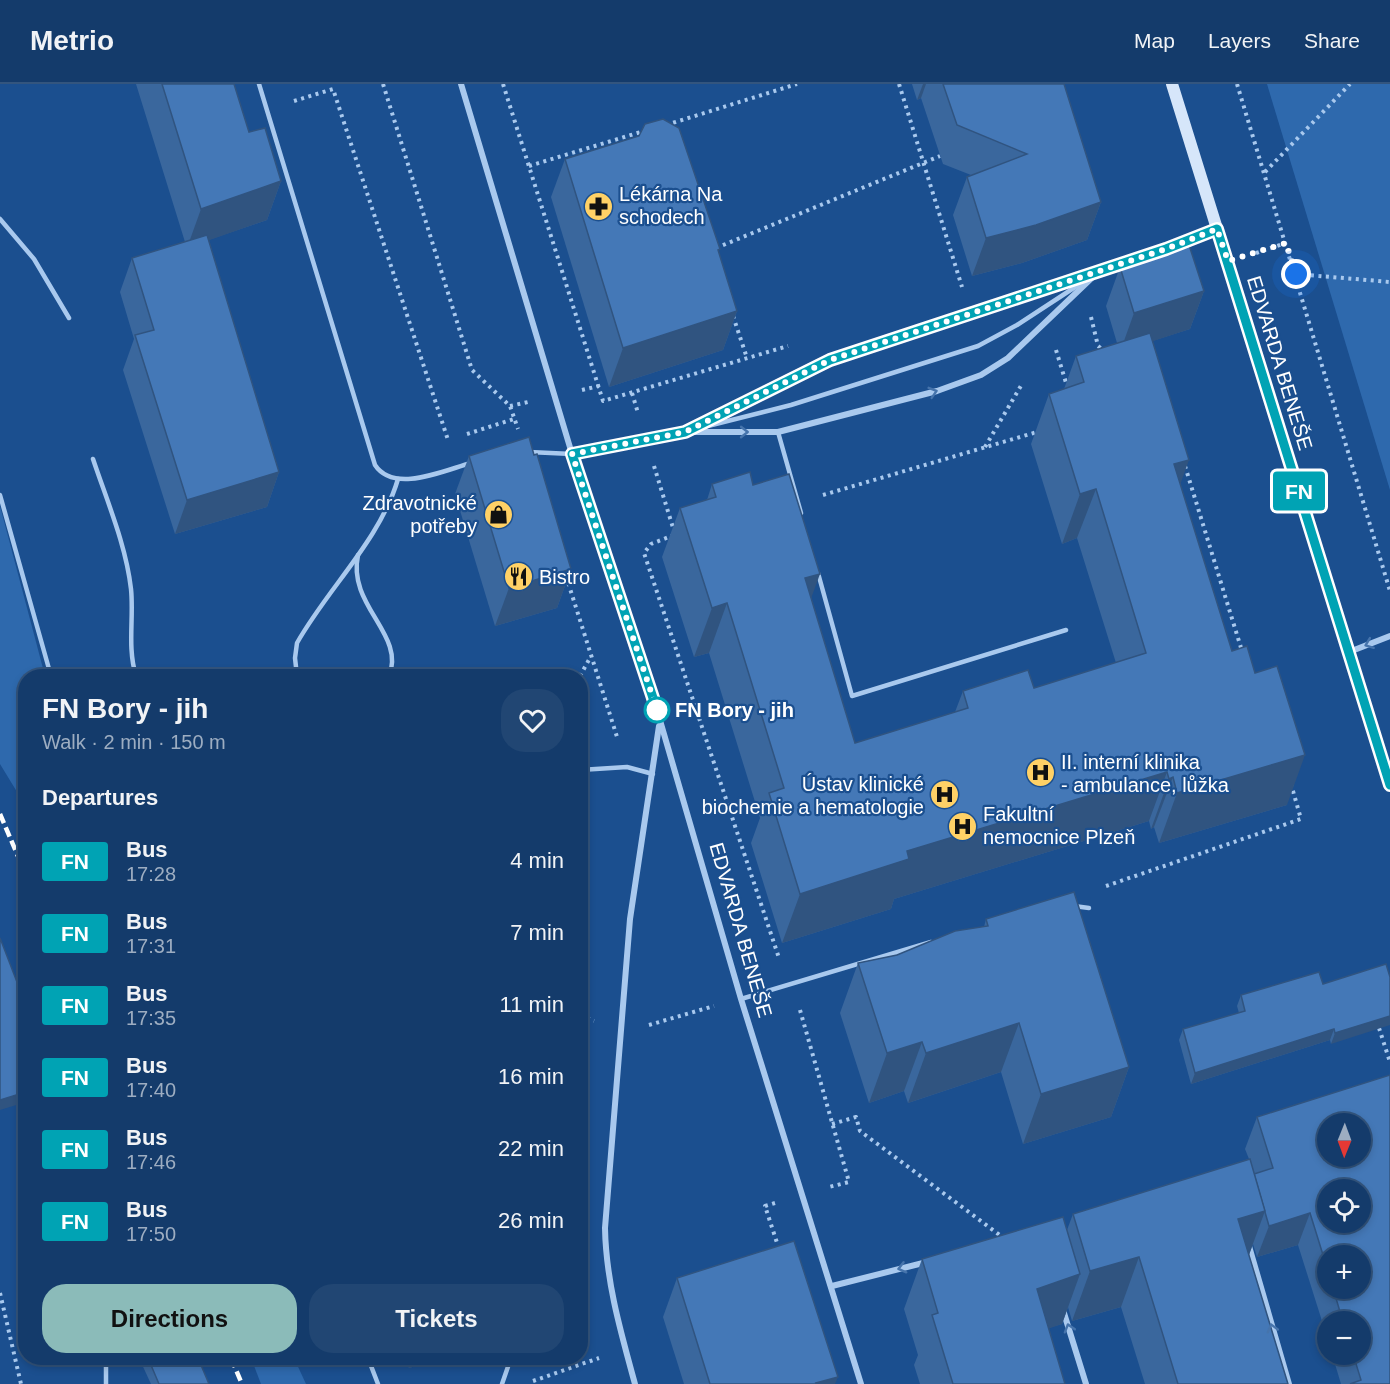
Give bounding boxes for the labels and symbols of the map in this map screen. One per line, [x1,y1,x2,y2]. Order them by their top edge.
place label: Lékárna Na schodech [619,183,723,228]
pharmacy icon: Lékárna Na schodech [582,190,614,222]
your location [1281,259,1311,289]
street label: EDVARDA BENEŠE [1243,273,1317,453]
one-way arrow [927,387,938,399]
one-way arrow [739,426,748,438]
line badge: FN [1272,472,1326,510]
place label: Zdravotnické potřeby [363,492,477,537]
shop icon: Zdravotnické potřeby [482,499,514,531]
restaurant icon: Bistro [502,561,534,593]
place label: Bistro [539,566,590,588]
one-way arrow [1365,637,1376,649]
marker: FN Bory - jih [644,697,670,723]
place label: FN Bory - jih [675,699,794,721]
place label: II. interní klinika - ambulance, lůžka [1061,751,1230,796]
hospital icon: II. interní klinika - ambulance, lůžka [1024,757,1056,789]
place label: Ústav klinické biochemie a hematologie [702,773,924,818]
hospital icon: Ústav klinické biochemie a hematologie [929,779,961,811]
place label: Fakultní nemocnice Plzeň [983,803,1135,848]
hospital icon: Fakultní nemocnice Plzeň [946,810,978,842]
street label: EDVARDA BENEŠE [706,840,776,1020]
north arrow [1317,1113,1371,1167]
one-way arrow [898,1261,908,1274]
one-way arrow [1064,1323,1076,1334]
one-way arrow [1267,1323,1279,1334]

